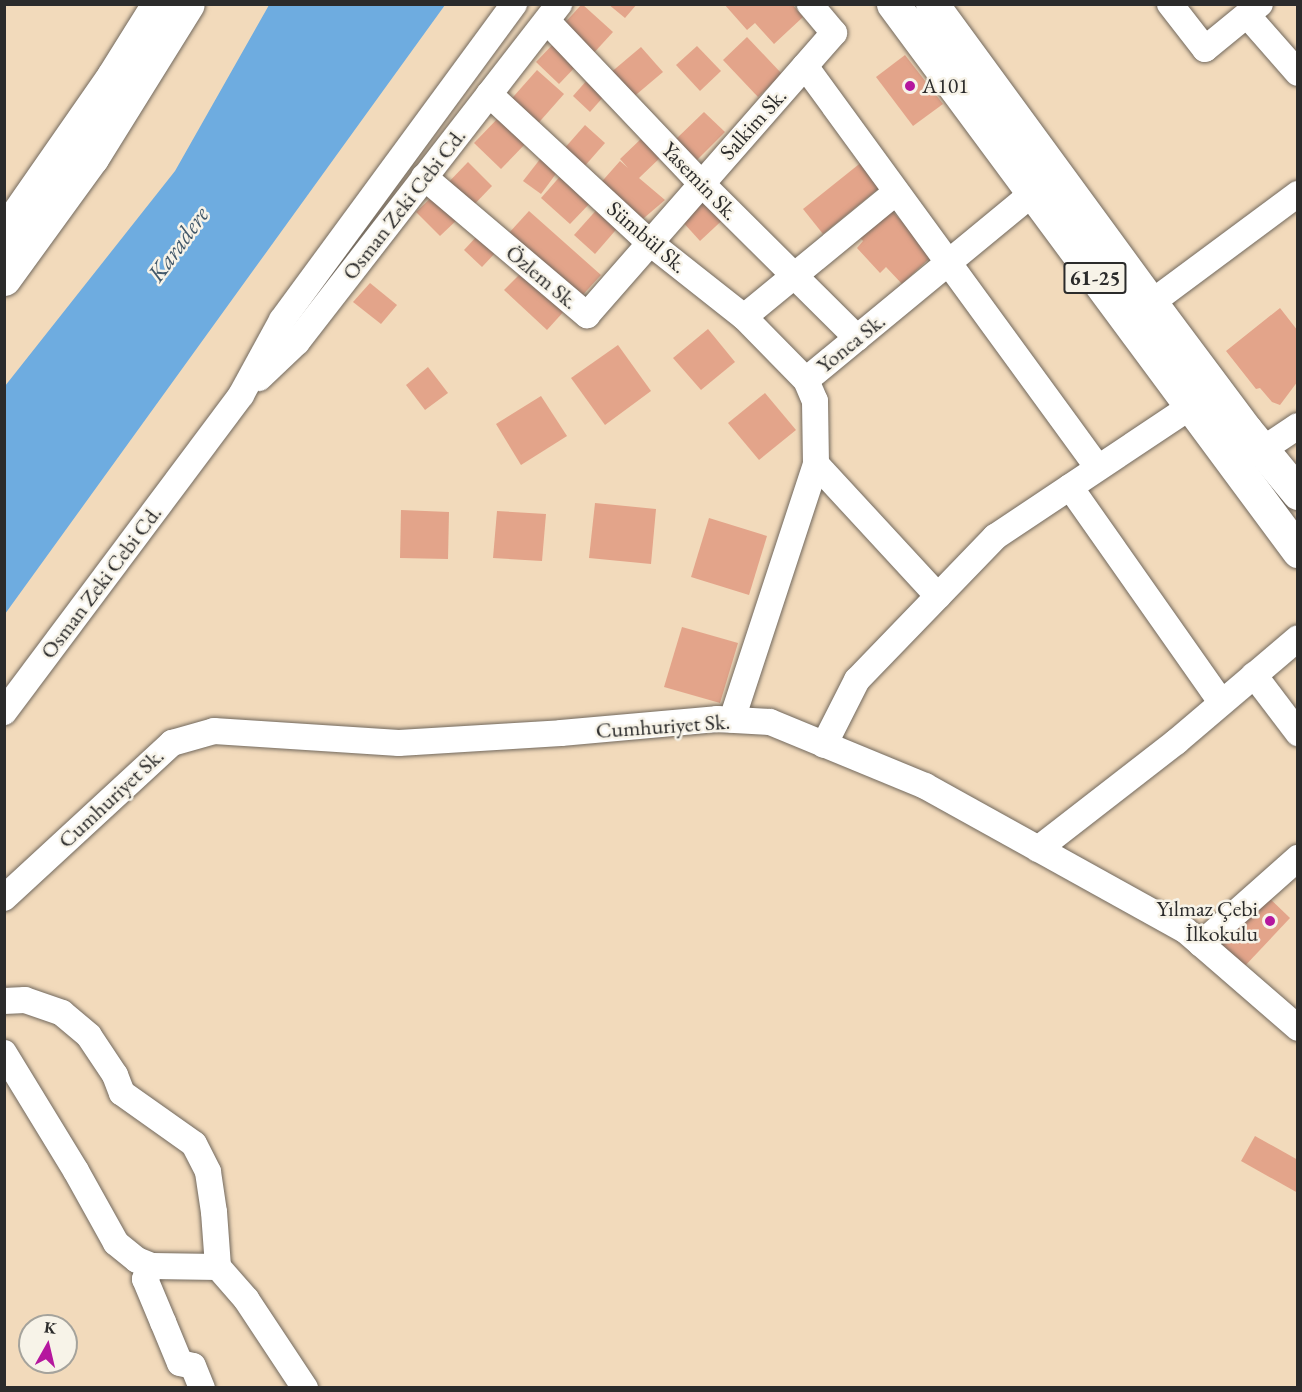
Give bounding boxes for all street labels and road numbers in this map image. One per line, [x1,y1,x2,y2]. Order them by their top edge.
street label: Salkim Sk. [714,83,792,165]
street label: Osman Zeki Cebi Cd. [337,123,471,285]
street label: Yasemin Sk. [656,136,744,226]
street label: Sümbül Sk. [602,195,692,279]
street label: Özlem Sk. [501,239,583,315]
road number: 61-25 [1062,260,1128,296]
street label: Yonca Sk. [811,307,891,379]
street label: Osman Zeki Cebi Cd. [35,500,167,664]
street label: Cumhuriyet Sk. [595,708,731,744]
street label: Cumhuriyet Sk. [53,742,169,854]

